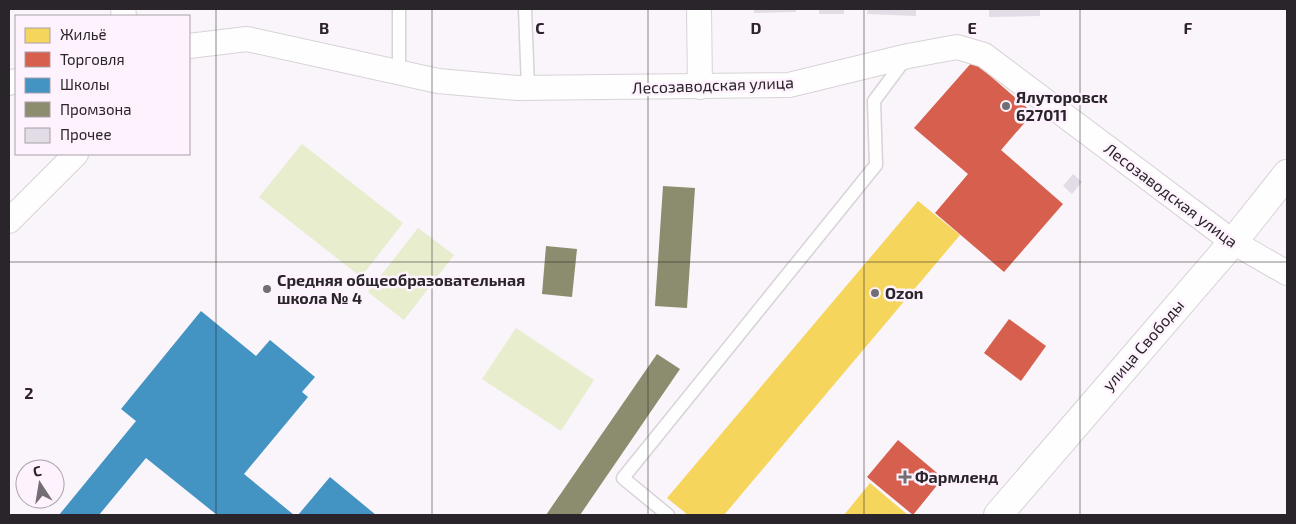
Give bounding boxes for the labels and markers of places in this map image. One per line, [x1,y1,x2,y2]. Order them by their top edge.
place label: Ялуторовск 627011 [1016,87,1108,124]
marker: Ялуторовск 627011 [1000,100,1012,112]
place label: Средняя общеобразовательная школа № 4 [277,270,525,307]
marker: Средняя общеобразовательная школа № 4 [261,283,273,295]
place label: Ozon [885,283,923,302]
marker: Ozon [869,287,881,299]
place label: Фармленд [915,467,998,486]
marker: Фармленд [899,471,911,483]

